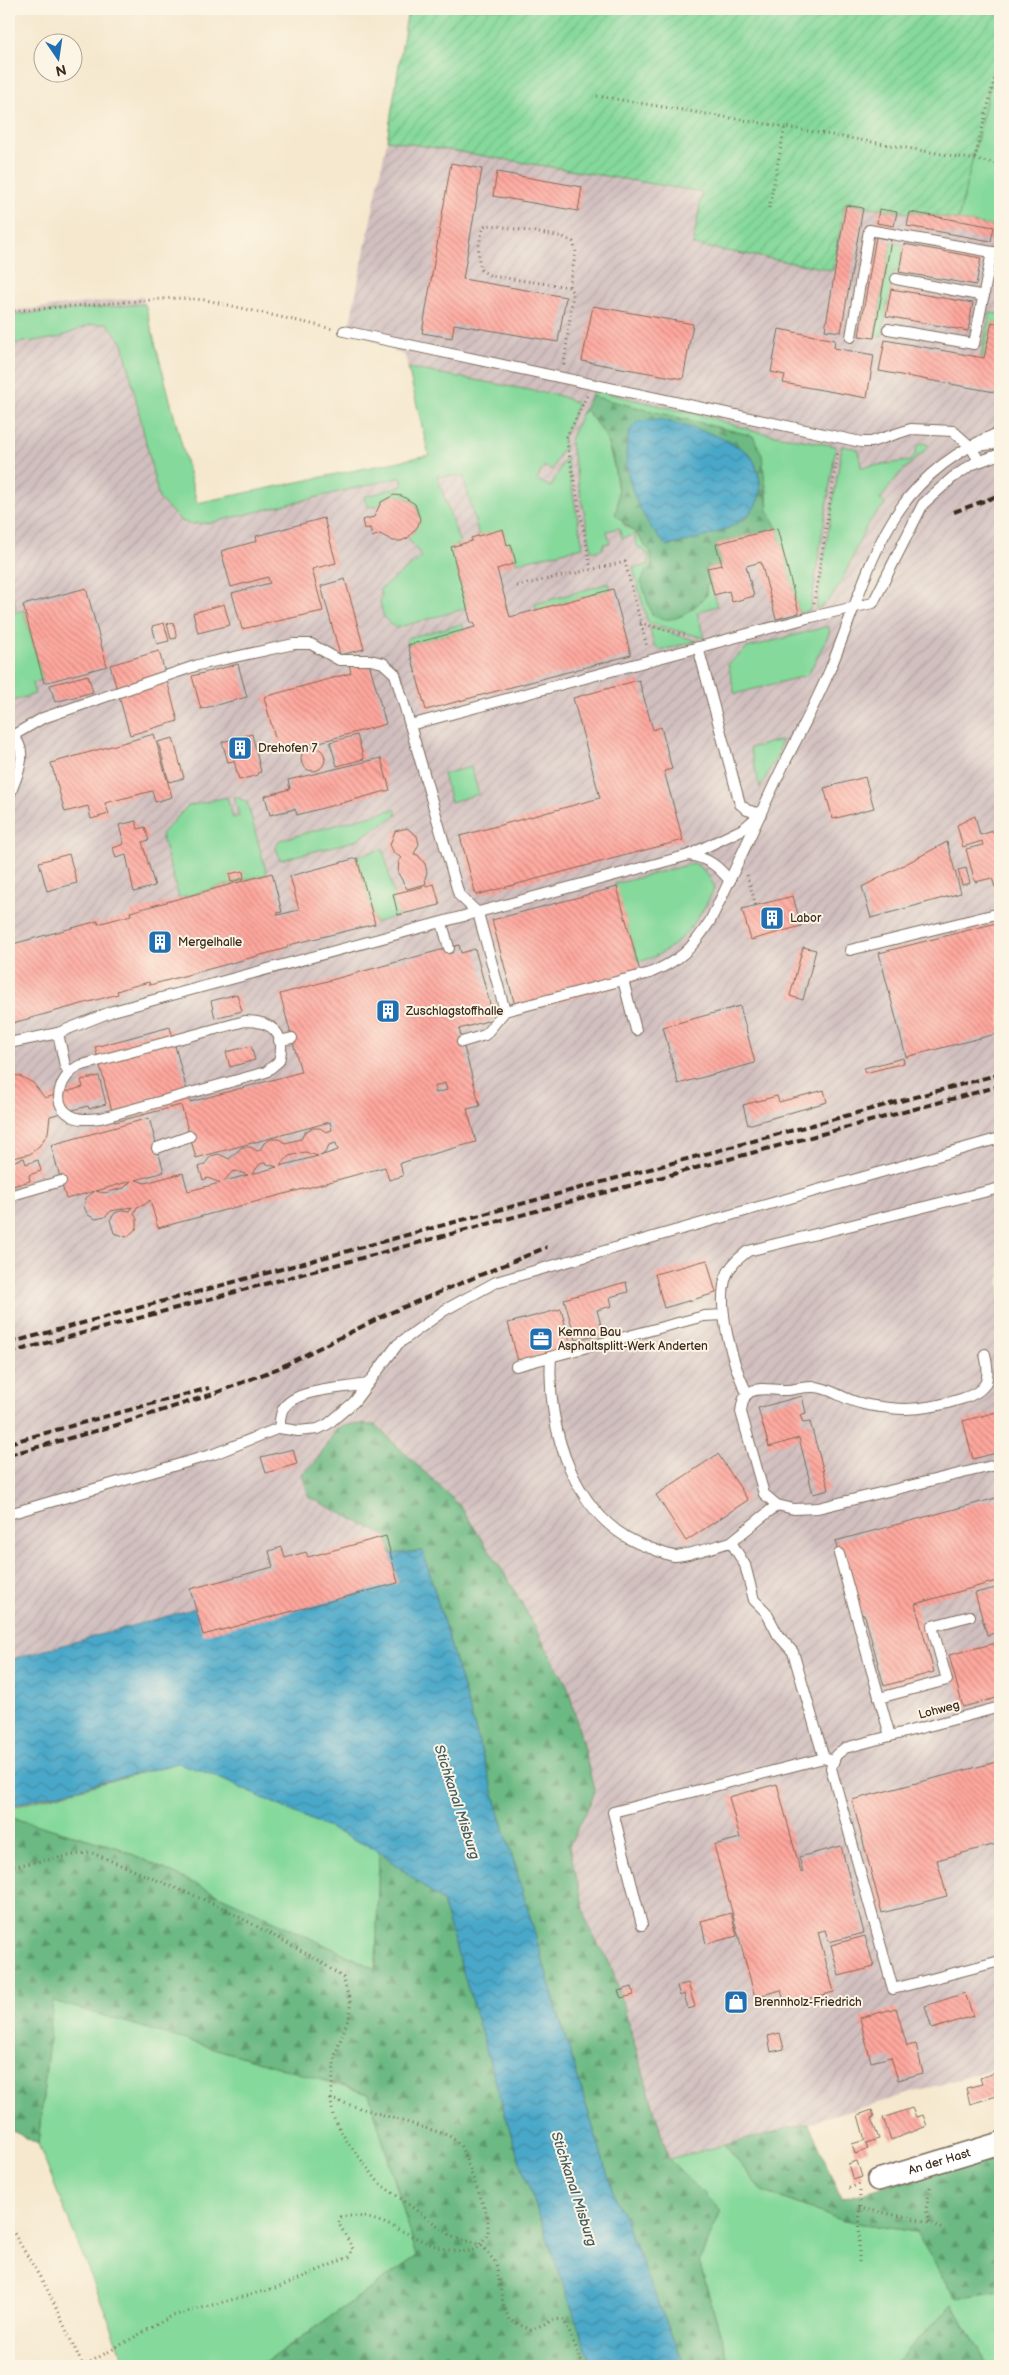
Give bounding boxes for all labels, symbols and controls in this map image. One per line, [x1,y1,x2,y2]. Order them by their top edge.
north arrow [32,32,82,82]
text: N [54,61,68,80]
building icon: Drehofen 7 [227,735,253,761]
place label: Drehofen 7 [258,741,317,756]
building icon: Labor [759,905,785,931]
place label: Labor [790,911,822,926]
building icon: Mergelhalle [147,929,173,955]
place label: Mergelhalle [178,935,242,950]
building icon: Zuschlagstoffhalle [375,998,401,1024]
place label: Zuschlagstoffhalle [405,1004,503,1019]
place label: Kemna Bau Asphaltsplitt-Werk Anderten [558,1325,708,1354]
office icon: Kemna Bau Asphaltsplitt-Werk Anderten [528,1326,554,1352]
street label: Lohweg [917,1697,961,1723]
water label: Stichkanal Misburg [430,1743,484,1862]
shop icon: Brennholz-Friedrich [723,1989,749,2015]
place label: Brennholz-Friedrich [754,1995,862,2010]
water label: Stichkanal Misburg [547,2130,601,2249]
street label: An der Hast [906,2145,972,2178]

